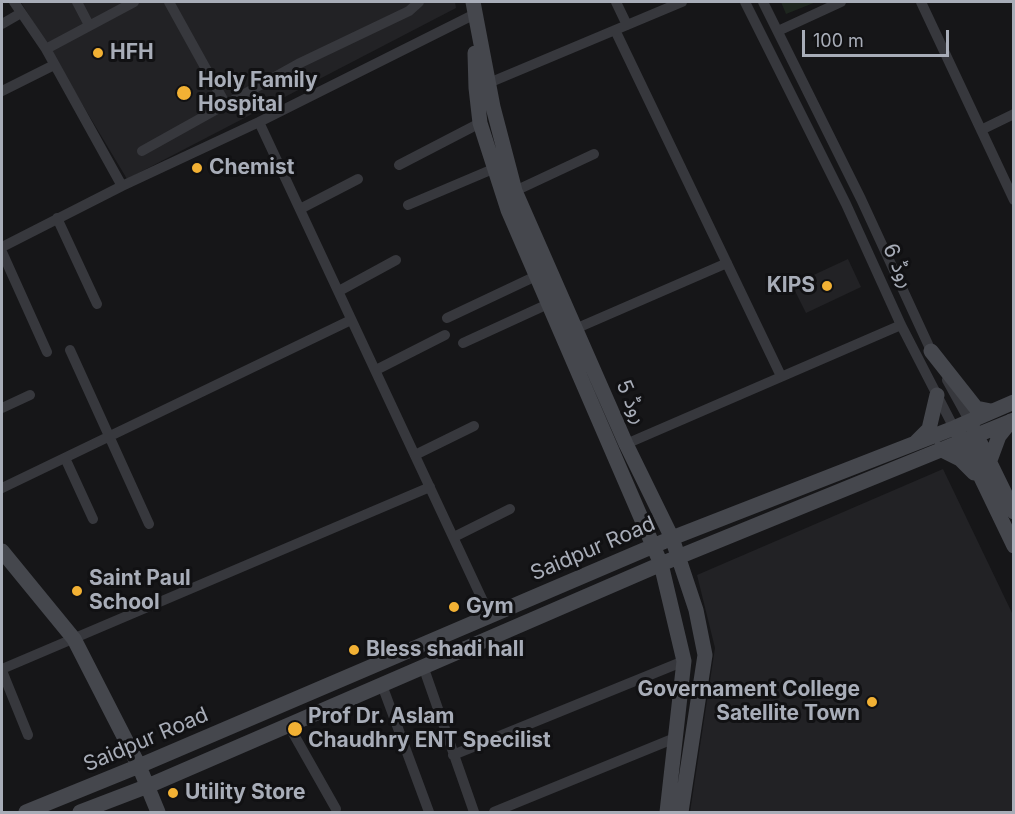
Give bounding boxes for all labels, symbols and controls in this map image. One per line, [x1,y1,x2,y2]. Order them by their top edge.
scale bar [805,18,952,56]
text: 100 m [813,30,864,51]
place label: HFH [110,40,154,66]
marker: HFH [91,46,105,60]
place label: Holy Family Hospital [198,68,318,118]
marker: Holy Family Hospital [175,84,193,102]
place label: Chemist [209,155,294,181]
marker: Chemist [190,161,204,175]
street label: روڈ 6 [877,240,919,292]
place label: KIPS [767,273,815,299]
marker: KIPS [820,279,834,293]
street label: روڈ 5 [610,376,652,428]
street label: Saidpur Road [527,511,659,587]
place label: Saint Paul School [89,566,191,616]
marker: Saint Paul School [70,584,84,598]
place label: Gym [466,594,514,620]
marker: Gym [447,600,461,614]
place label: Bless shadi hall [366,637,524,663]
marker: Bless shadi hall [347,643,361,657]
place label: Governament College Satellite Town [638,677,860,727]
marker: Governament College Satellite Town [865,695,879,709]
street label: Saidpur Road [80,702,212,778]
place label: Prof Dr. Aslam Chaudhry ENT Specilist [308,704,551,754]
marker: Prof Dr. Aslam Chaudhry ENT Specilist [286,720,304,738]
place label: Utility Store [185,780,306,806]
marker: Utility Store [166,786,180,800]

